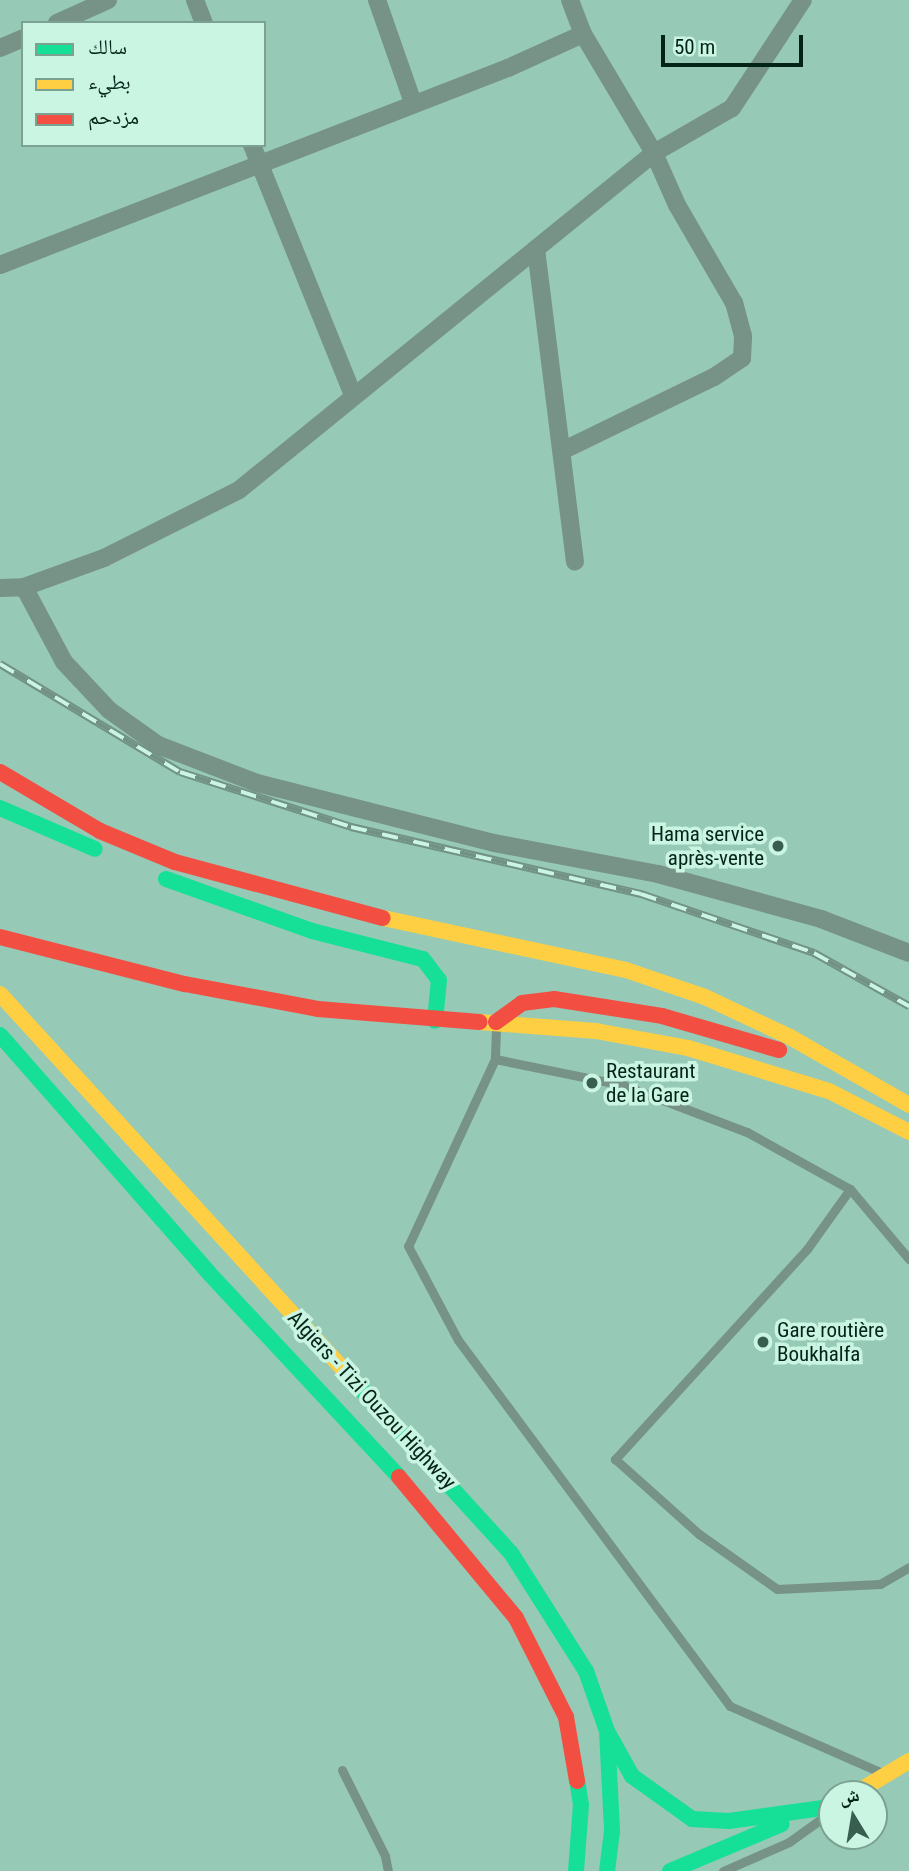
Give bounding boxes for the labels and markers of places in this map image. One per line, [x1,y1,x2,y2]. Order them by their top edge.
place label: Hama service après-vente [651,821,764,871]
marker: Hama service après-vente [770,838,786,854]
place label: Restaurant de la Gare [606,1058,695,1108]
marker: Restaurant de la Gare [584,1075,600,1091]
place label: Gare routière Boukhalfa [777,1317,884,1367]
marker: Gare routière Boukhalfa [755,1334,771,1350]

